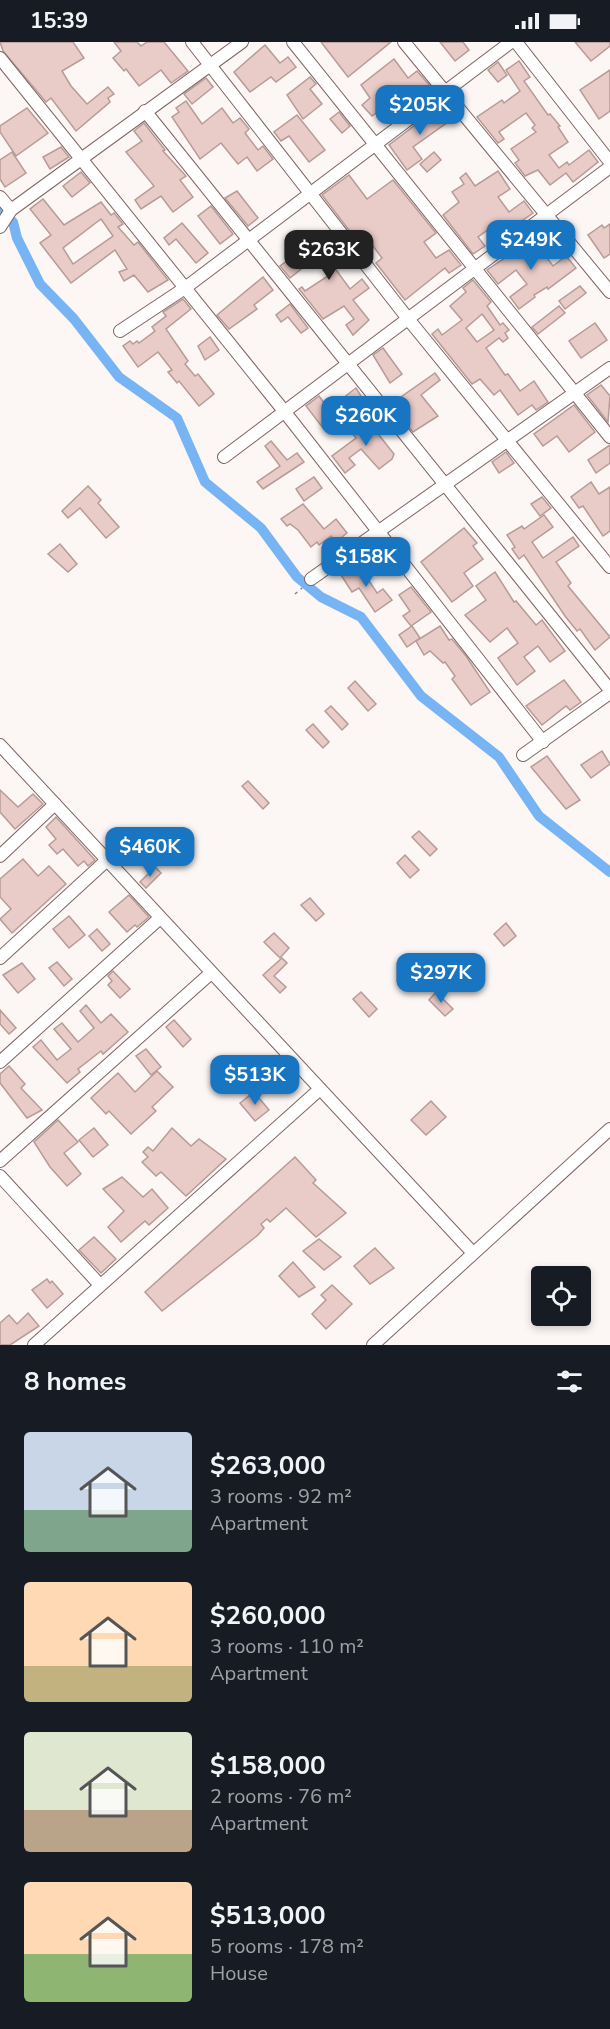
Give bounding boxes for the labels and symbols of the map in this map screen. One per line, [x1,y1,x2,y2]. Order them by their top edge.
pin: $205K [378,85,462,136]
pin: $249K [489,220,573,271]
pin: $263K [287,230,371,281]
pin: $260K [324,396,408,447]
pin: $158K [324,537,408,588]
pin: $460K [108,827,192,878]
pin: $297K [399,953,483,1004]
pin: $513K [213,1055,297,1106]

